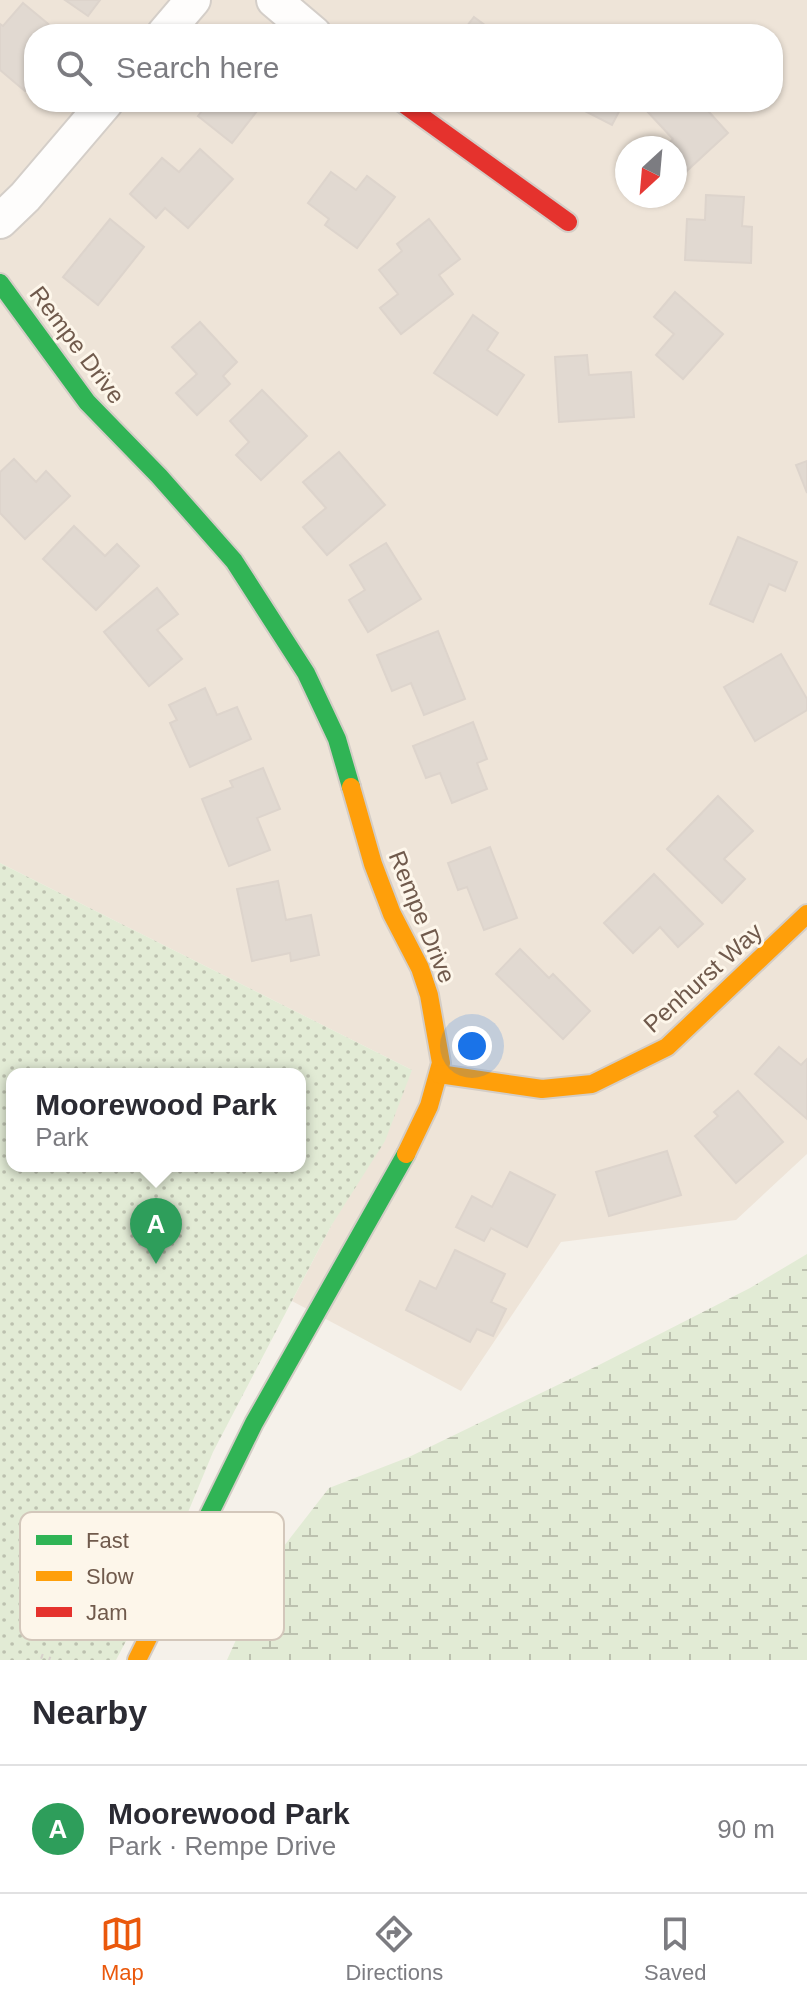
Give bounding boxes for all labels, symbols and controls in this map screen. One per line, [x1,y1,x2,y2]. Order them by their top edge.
search box [24,24,783,112]
icon: search [52,46,96,90]
text: Search here [116,51,279,84]
north arrow [615,136,687,208]
street label: Rempe Drive [24,281,130,409]
street label: Rempe Drive [384,847,461,987]
street label: Penhurst Way [638,917,767,1038]
your location [452,1026,492,1066]
popup [6,1068,306,1172]
text: Moorewood Park [35,1088,277,1121]
text: Park [35,1122,89,1152]
pin: A [130,1198,182,1264]
legend [20,1512,284,1640]
text: Fast [86,1528,129,1553]
text: Slow [86,1564,134,1589]
text: Jam [86,1600,128,1625]
text: Nearby [32,1693,147,1731]
text: Moorewood Park [108,1797,350,1830]
text: A [49,1814,67,1844]
text: 90 m [717,1814,775,1844]
text: Park · Rempe Drive [108,1831,336,1861]
tab: Map [100,1912,144,1986]
tab: Directions [345,1912,443,1986]
tab: Saved [644,1912,707,1986]

